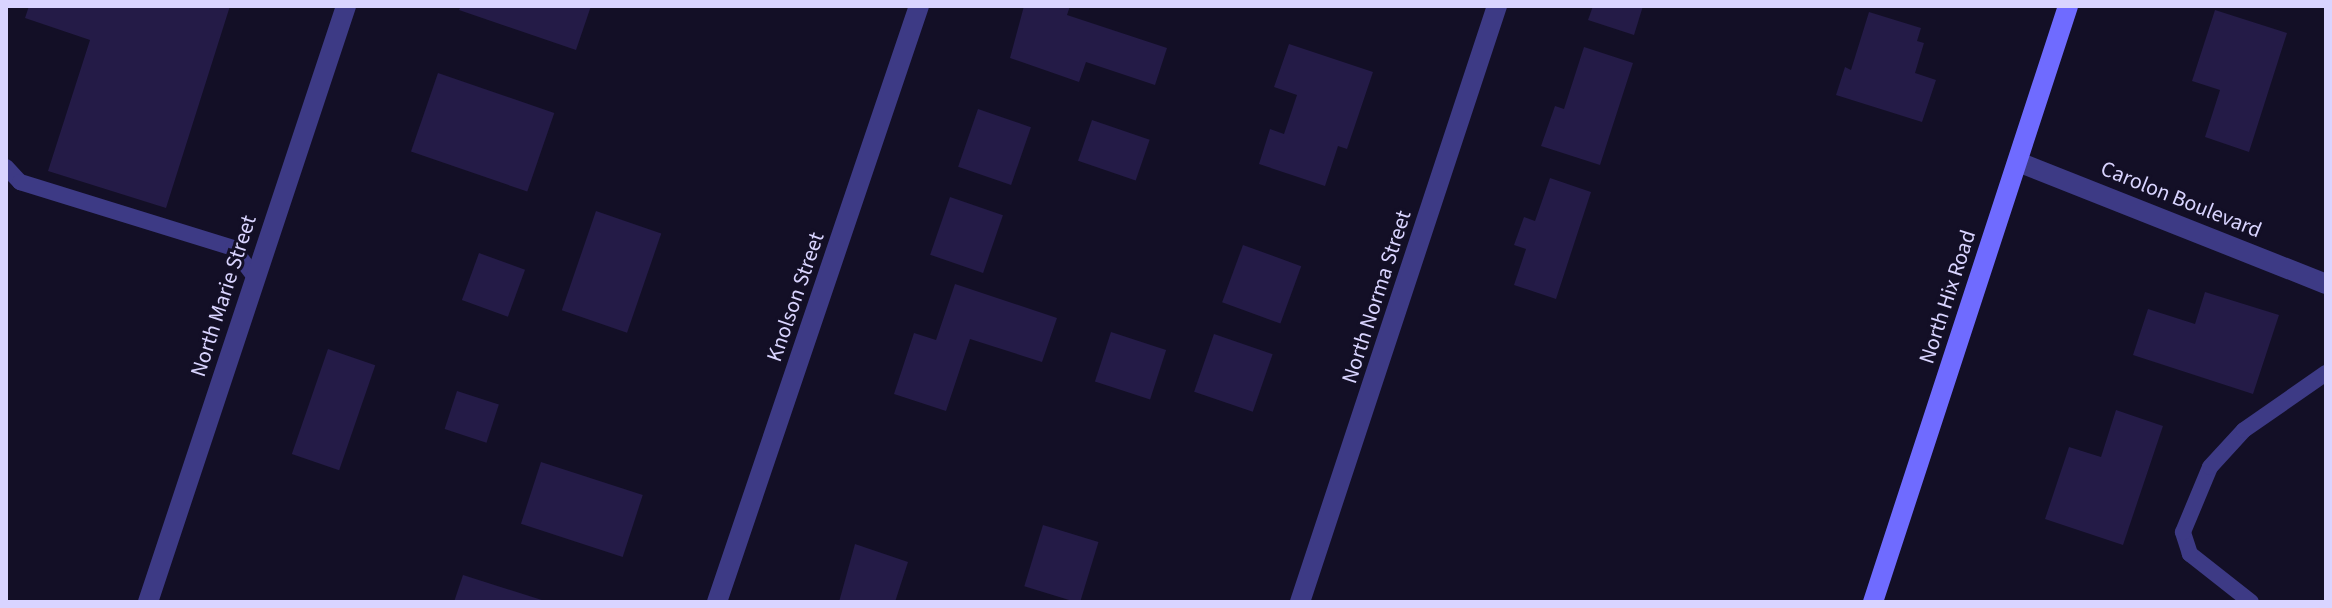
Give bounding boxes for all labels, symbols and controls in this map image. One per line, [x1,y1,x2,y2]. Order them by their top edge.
street label: Carolon Boulevard [2097,156,2265,244]
street label: North Norma Street [1337,207,1417,387]
street label: North Marie Street [185,212,263,380]
street label: North Hix Road [1914,227,1982,367]
street label: Knolson Street [762,229,830,365]

